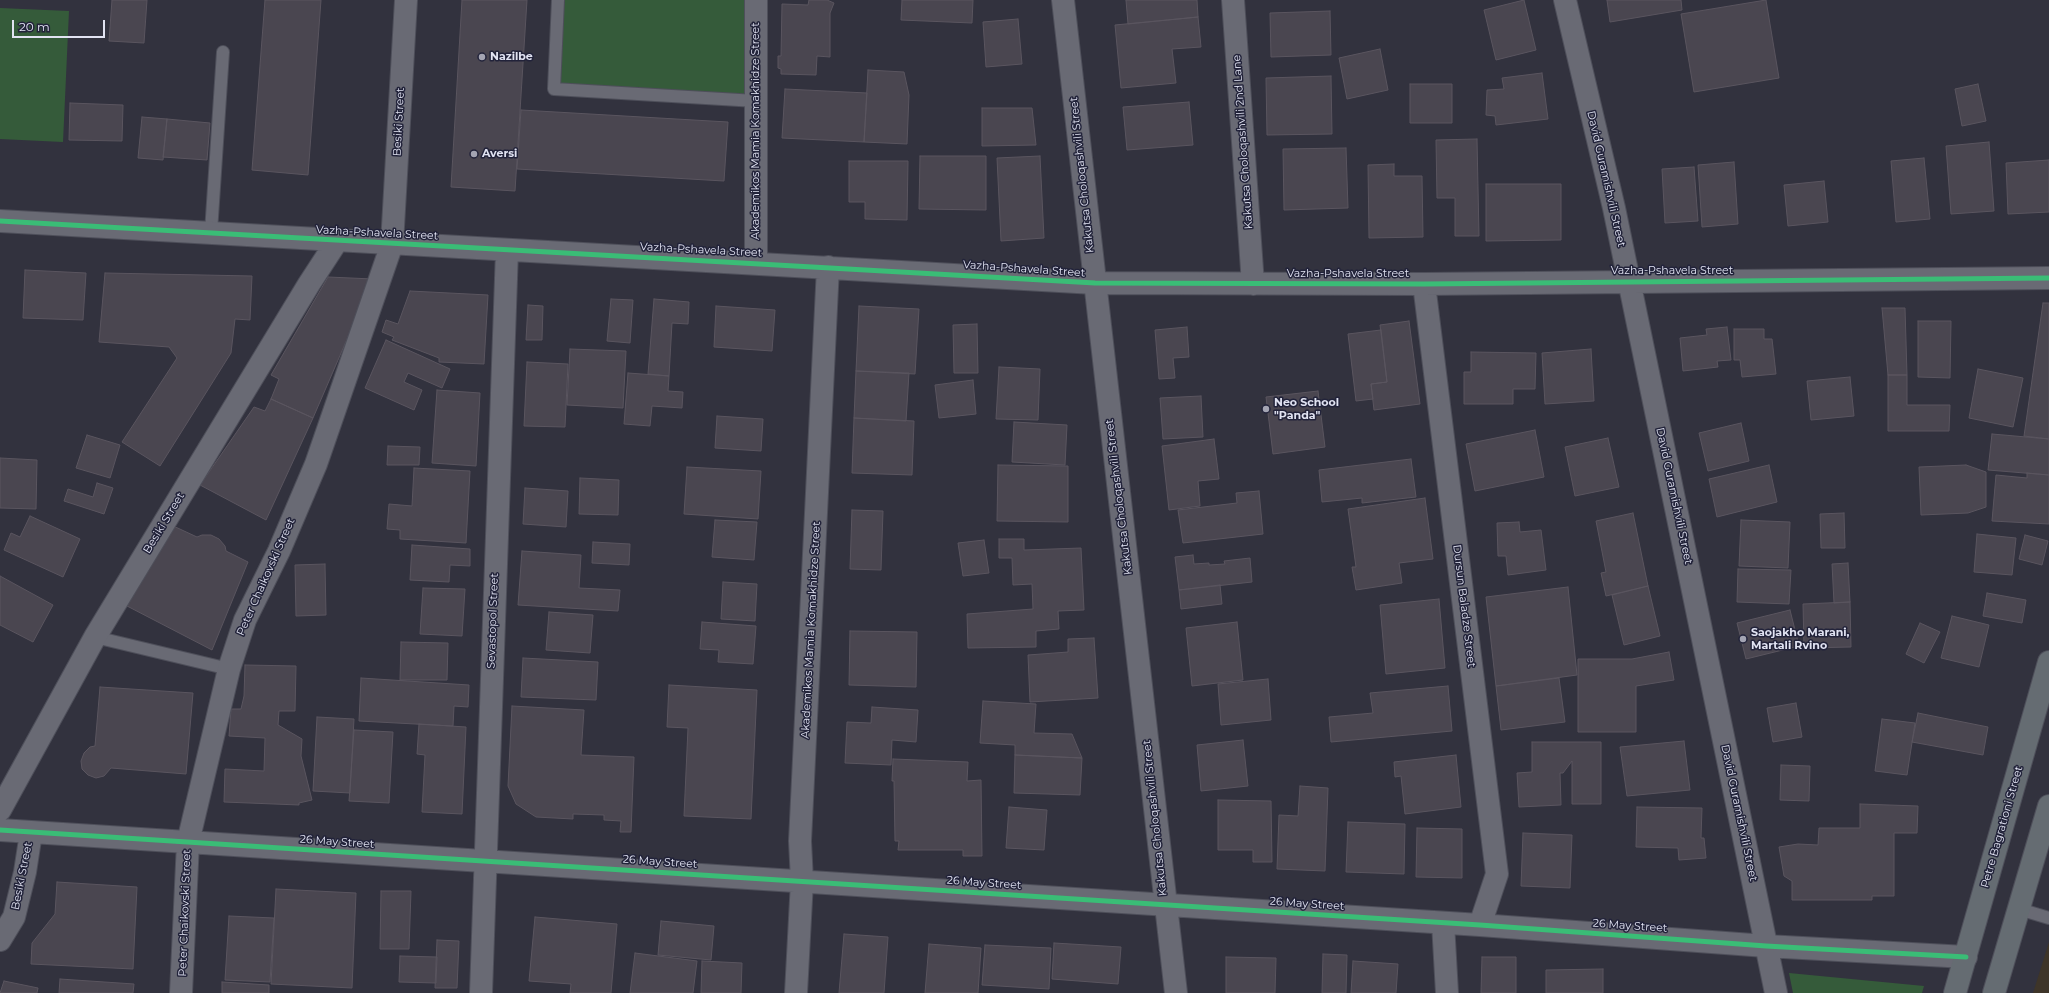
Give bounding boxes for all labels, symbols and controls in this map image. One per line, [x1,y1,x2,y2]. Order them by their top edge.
scale bar [14,12,107,38]
text: 20 m [19,19,50,34]
street label: Akademikos Mamia Komakhidze Street [749,22,763,240]
place label: Nazilbe [490,50,533,64]
marker: Nazilbe [477,52,487,62]
street label: Kakutsa Choloqashvili 2nd Lane [1230,54,1256,230]
street label: Besiki Street [391,87,407,157]
street label: Kakutsa Choloqashvili Street [1067,96,1097,254]
street label: David Guramishvili Street [1584,110,1628,248]
place label: Aversi [482,147,517,161]
marker: Aversi [469,149,479,159]
street label: Vazha-Pshavela Street [316,223,438,243]
street label: Vazha-Pshavela Street [640,240,762,260]
street label: Vazha-Pshavela Street [962,258,1086,280]
street label: Vazha-Pshavela Street [1611,264,1733,278]
street label: Vazha-Pshavela Street [1287,267,1409,281]
place label: Neo School "Panda" [1274,396,1339,422]
marker: Neo School "Panda" [1261,404,1271,414]
street label: Kakutsa Choloqashvili Street [1103,418,1135,576]
street label: David Guramishvili Street [1653,426,1695,566]
street label: Besiki Street [141,490,187,556]
street label: Peter Chaikovski Street [234,516,298,638]
street label: Akademikos Mamia Komakhidze Street [799,521,823,739]
street label: Dursun Baladze Street [1450,544,1478,668]
street label: Sevastopol Street [485,573,501,669]
place label: Saojakho Marani, Martali Rvino [1751,626,1849,652]
marker: Saojakho Marani, Martali Rvino [1738,634,1748,644]
street label: Kakutsa Choloqashvili Street [1140,739,1170,897]
street label: David Guramishvili Street [1718,743,1760,883]
street label: Petre Bagrationi Street [1978,764,2026,890]
street label: 26 May Street [299,833,375,851]
street label: Besiki Street [9,841,35,911]
street label: Peter Chaikovski Street [176,849,194,977]
street label: 26 May Street [622,853,698,871]
street label: 26 May Street [946,874,1022,892]
street label: 26 May Street [1269,895,1345,913]
street label: 26 May Street [1592,917,1668,935]

